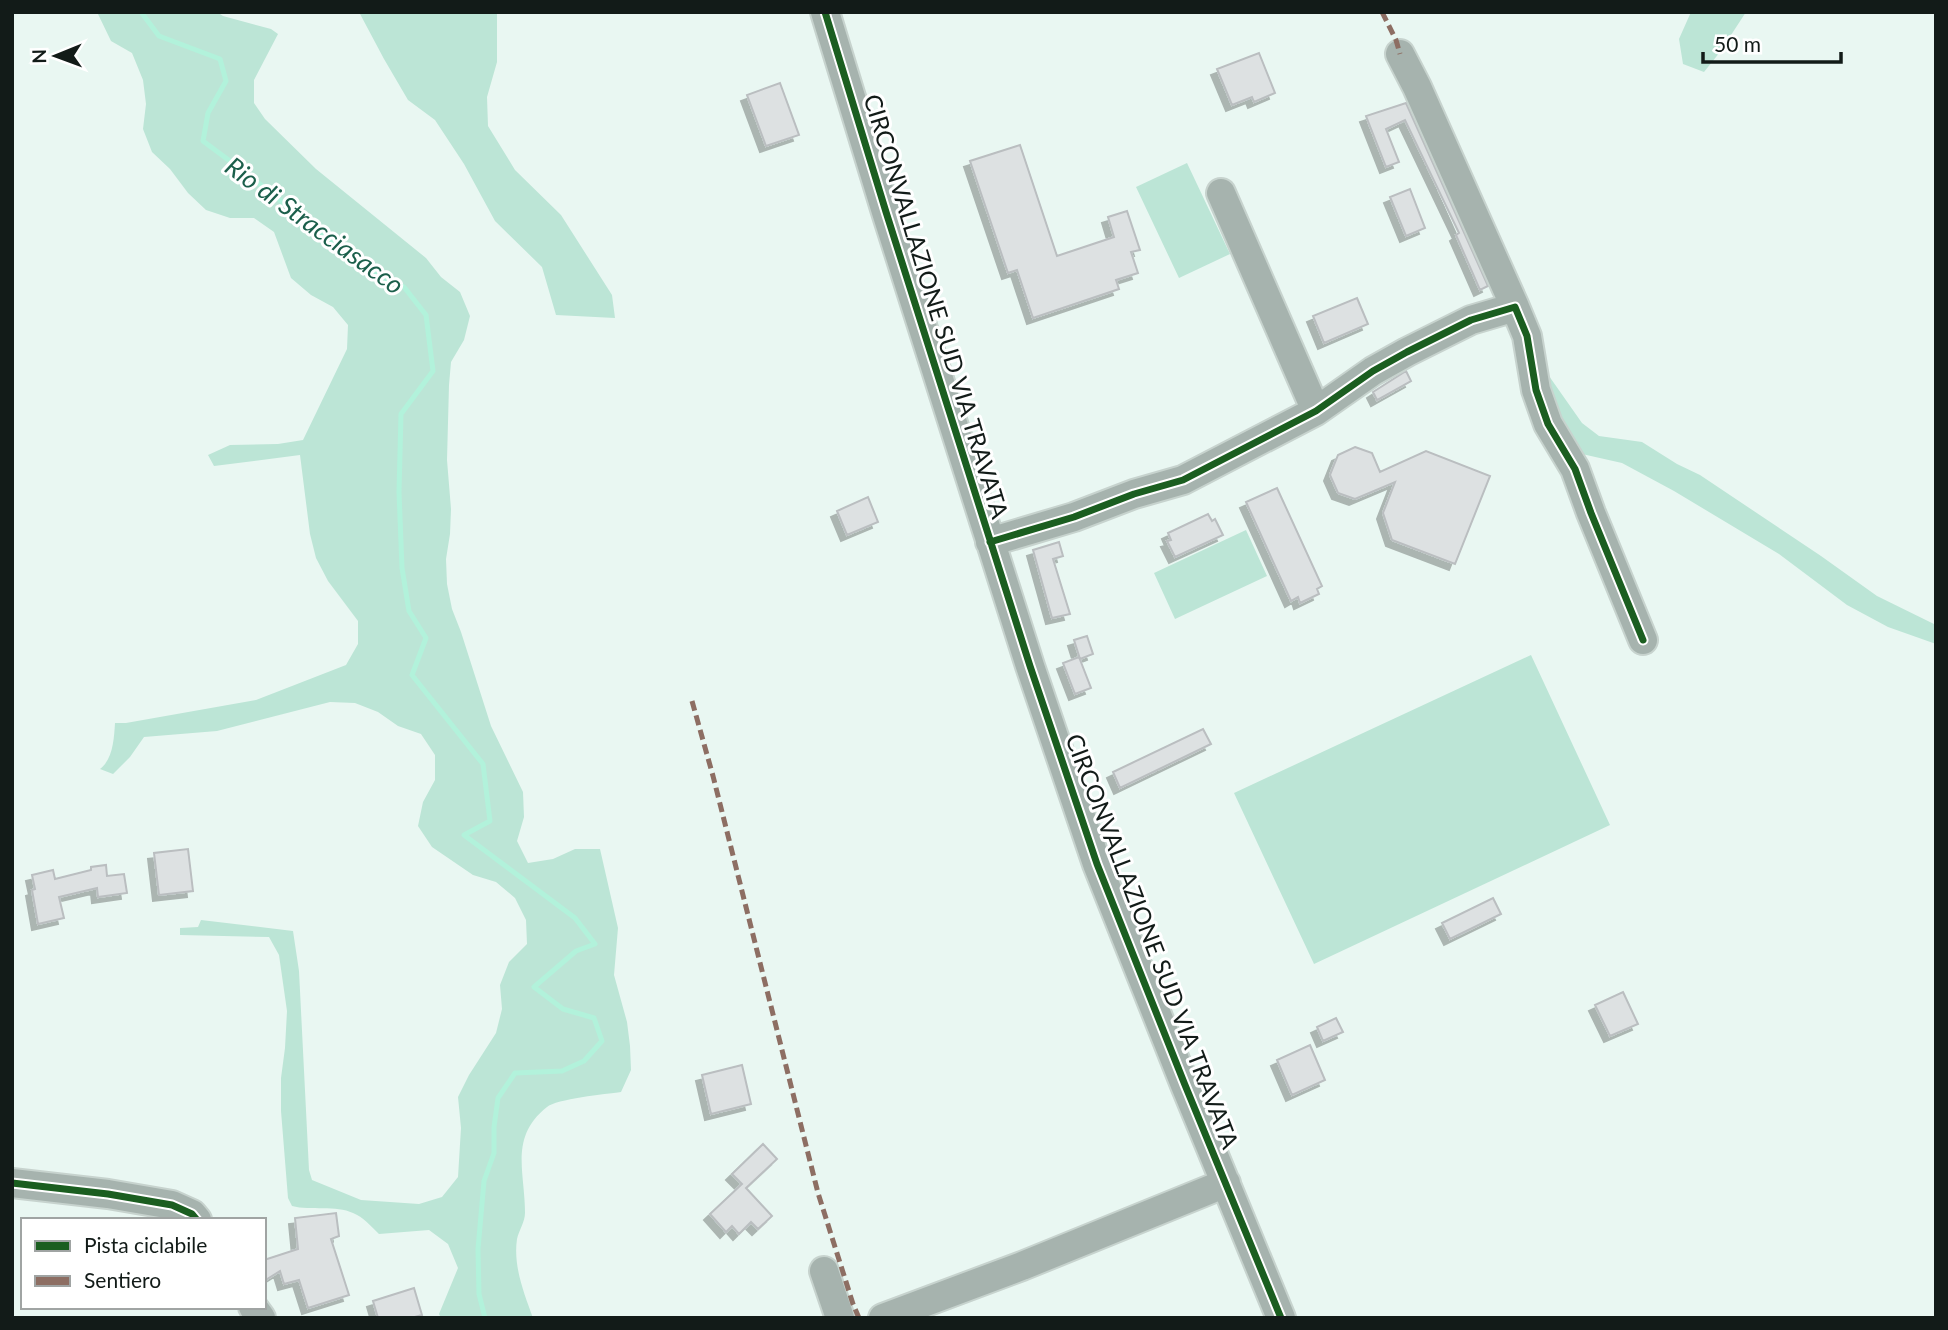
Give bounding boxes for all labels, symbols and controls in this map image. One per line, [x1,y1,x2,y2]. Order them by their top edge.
north arrow [21,21,91,91]
scale bar [1703,21,1841,65]
text: 50 m [1714,31,1761,56]
text: N [27,49,50,64]
street label: CIRCONVALLAZIONE SUD VIA TRAVATA [859,90,1016,522]
water label: Rio di Stracciasacco [220,150,410,300]
street label: CIRCONVALLAZIONE SUD VIA TRAVATA [1060,729,1246,1153]
legend [21,1218,266,1309]
text: Pista ciclabile [84,1232,207,1257]
text: Sentiero [84,1267,161,1292]

